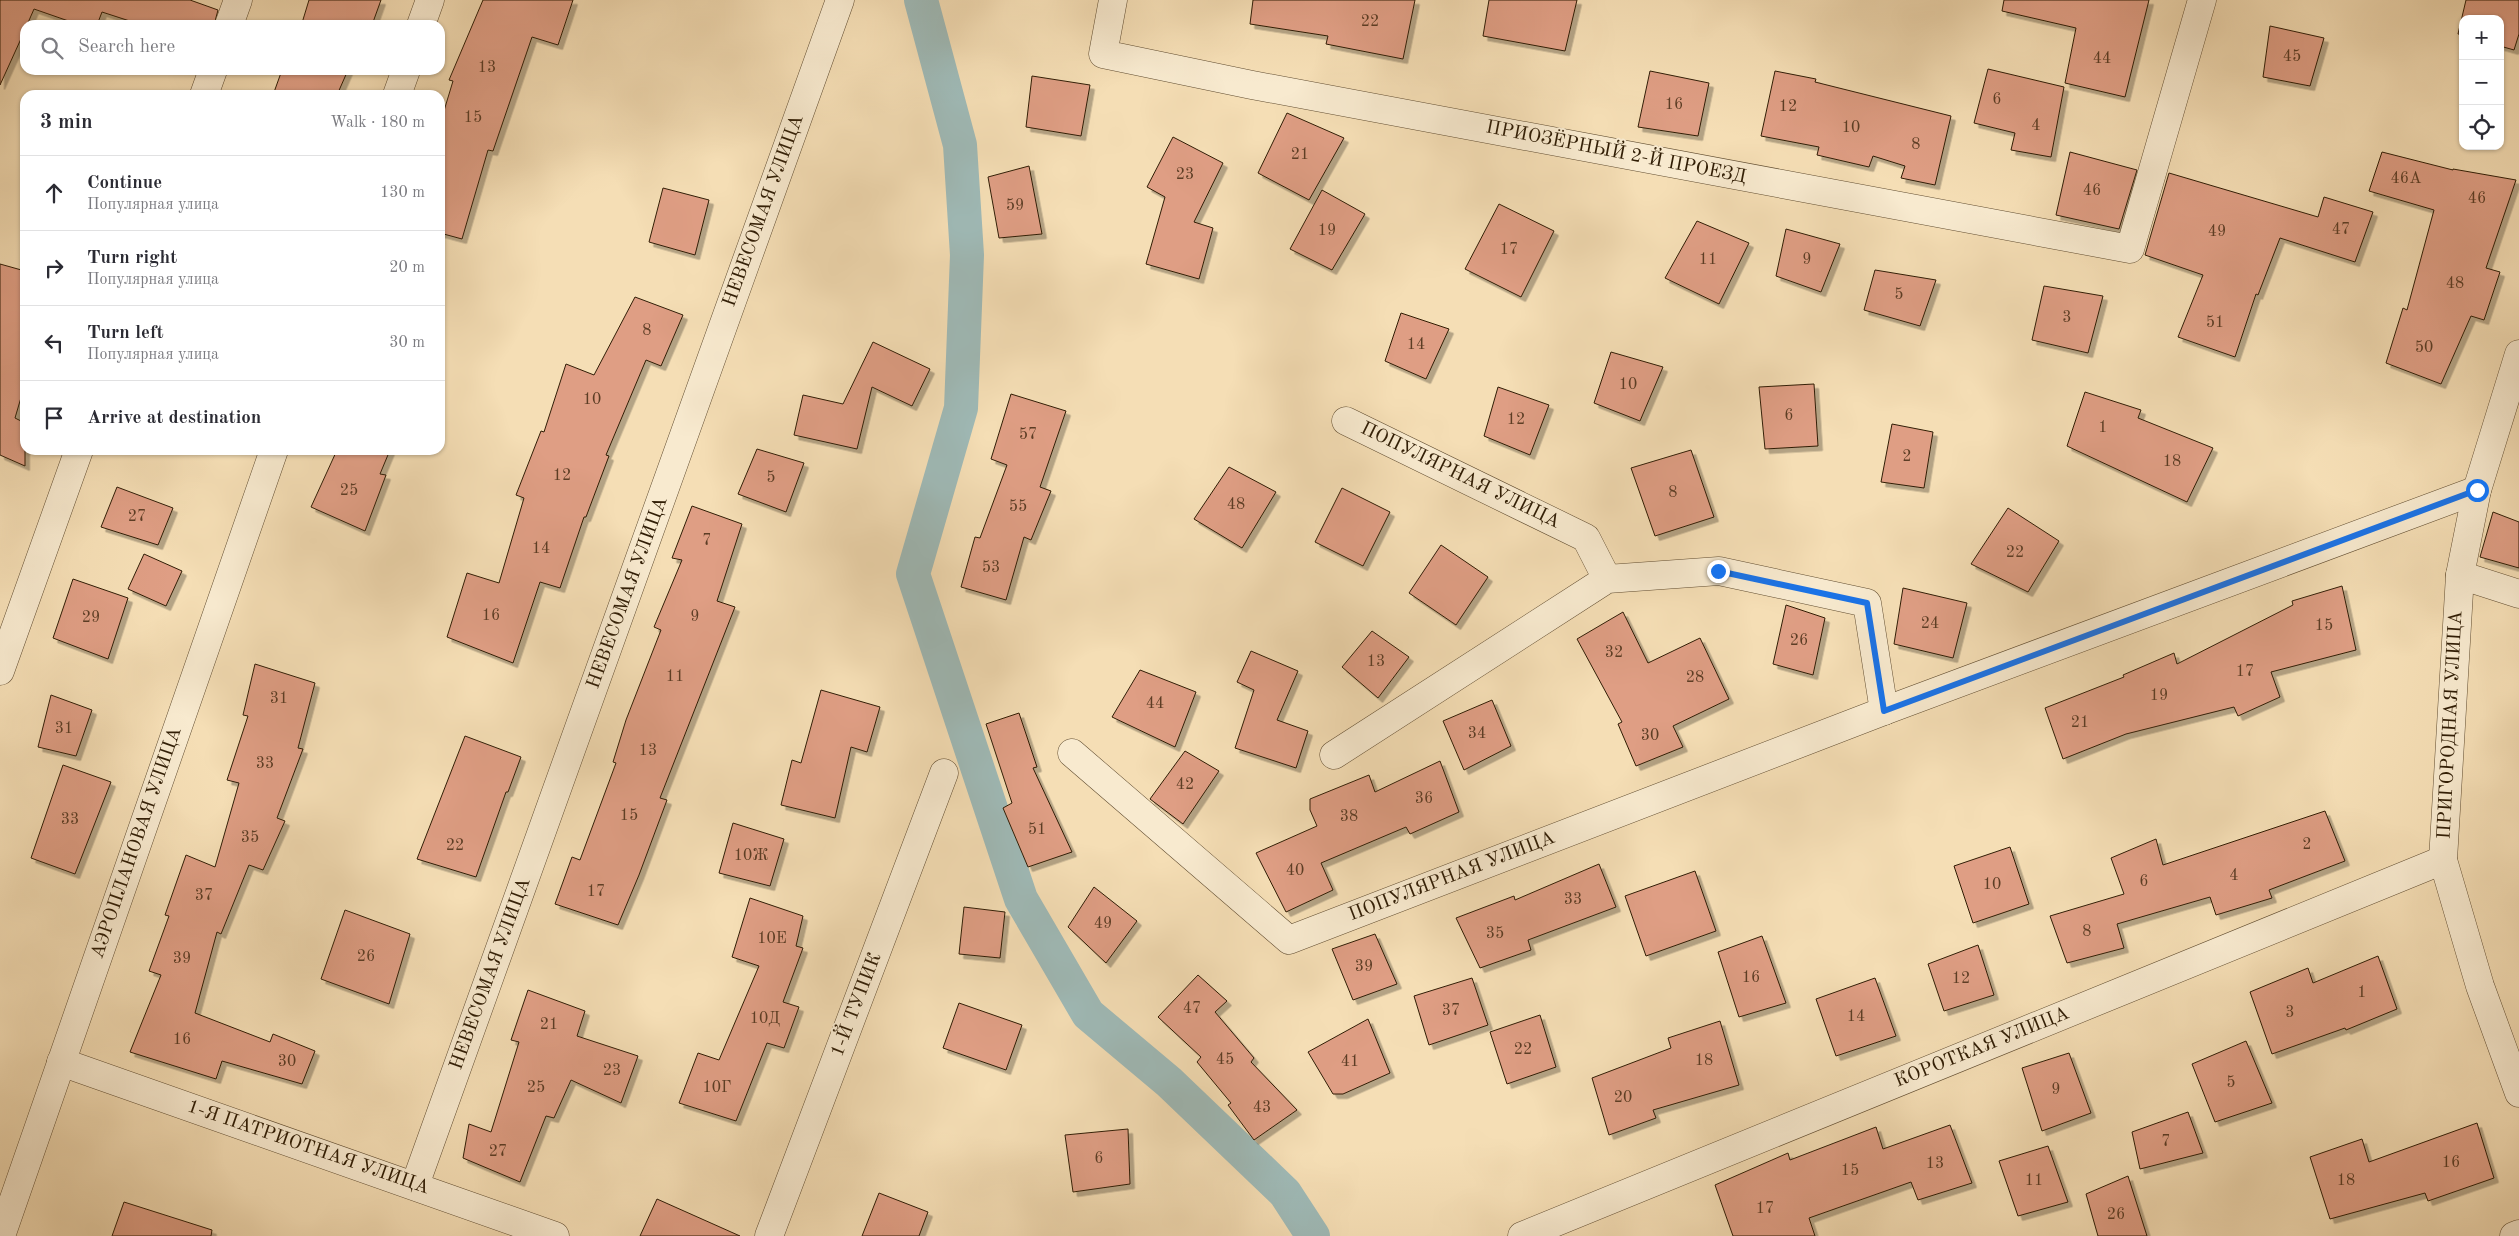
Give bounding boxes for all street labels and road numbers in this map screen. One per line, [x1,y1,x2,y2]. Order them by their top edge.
street label: НЕВЕСОМАЯ УЛИЦА [720,112,808,309]
street label: ПРИОЗЁРНЫЙ 2-Й ПРОЕЗД [1484,114,1749,188]
street label: ПОПУЛЯРНАЯ УЛИЦА [1357,419,1563,533]
street label: НЕВЕСОМАЯ УЛИЦА [584,494,672,691]
street label: ПРИГОРОДНАЯ УЛИЦА [2436,610,2466,840]
street label: АЭРОПЛАНОВАЯ УЛИЦА [88,724,186,961]
street label: ПОПУЛЯРНАЯ УЛИЦА [1346,829,1558,925]
street label: НЕВЕСОМАЯ УЛИЦА [447,875,535,1072]
street label: 1-Й ТУПИК [825,949,886,1060]
street label: КОРОТКАЯ УЛИЦА [1892,1004,2072,1092]
street label: 1-Я ПАТРИОТНАЯ УЛИЦА [185,1098,432,1199]

